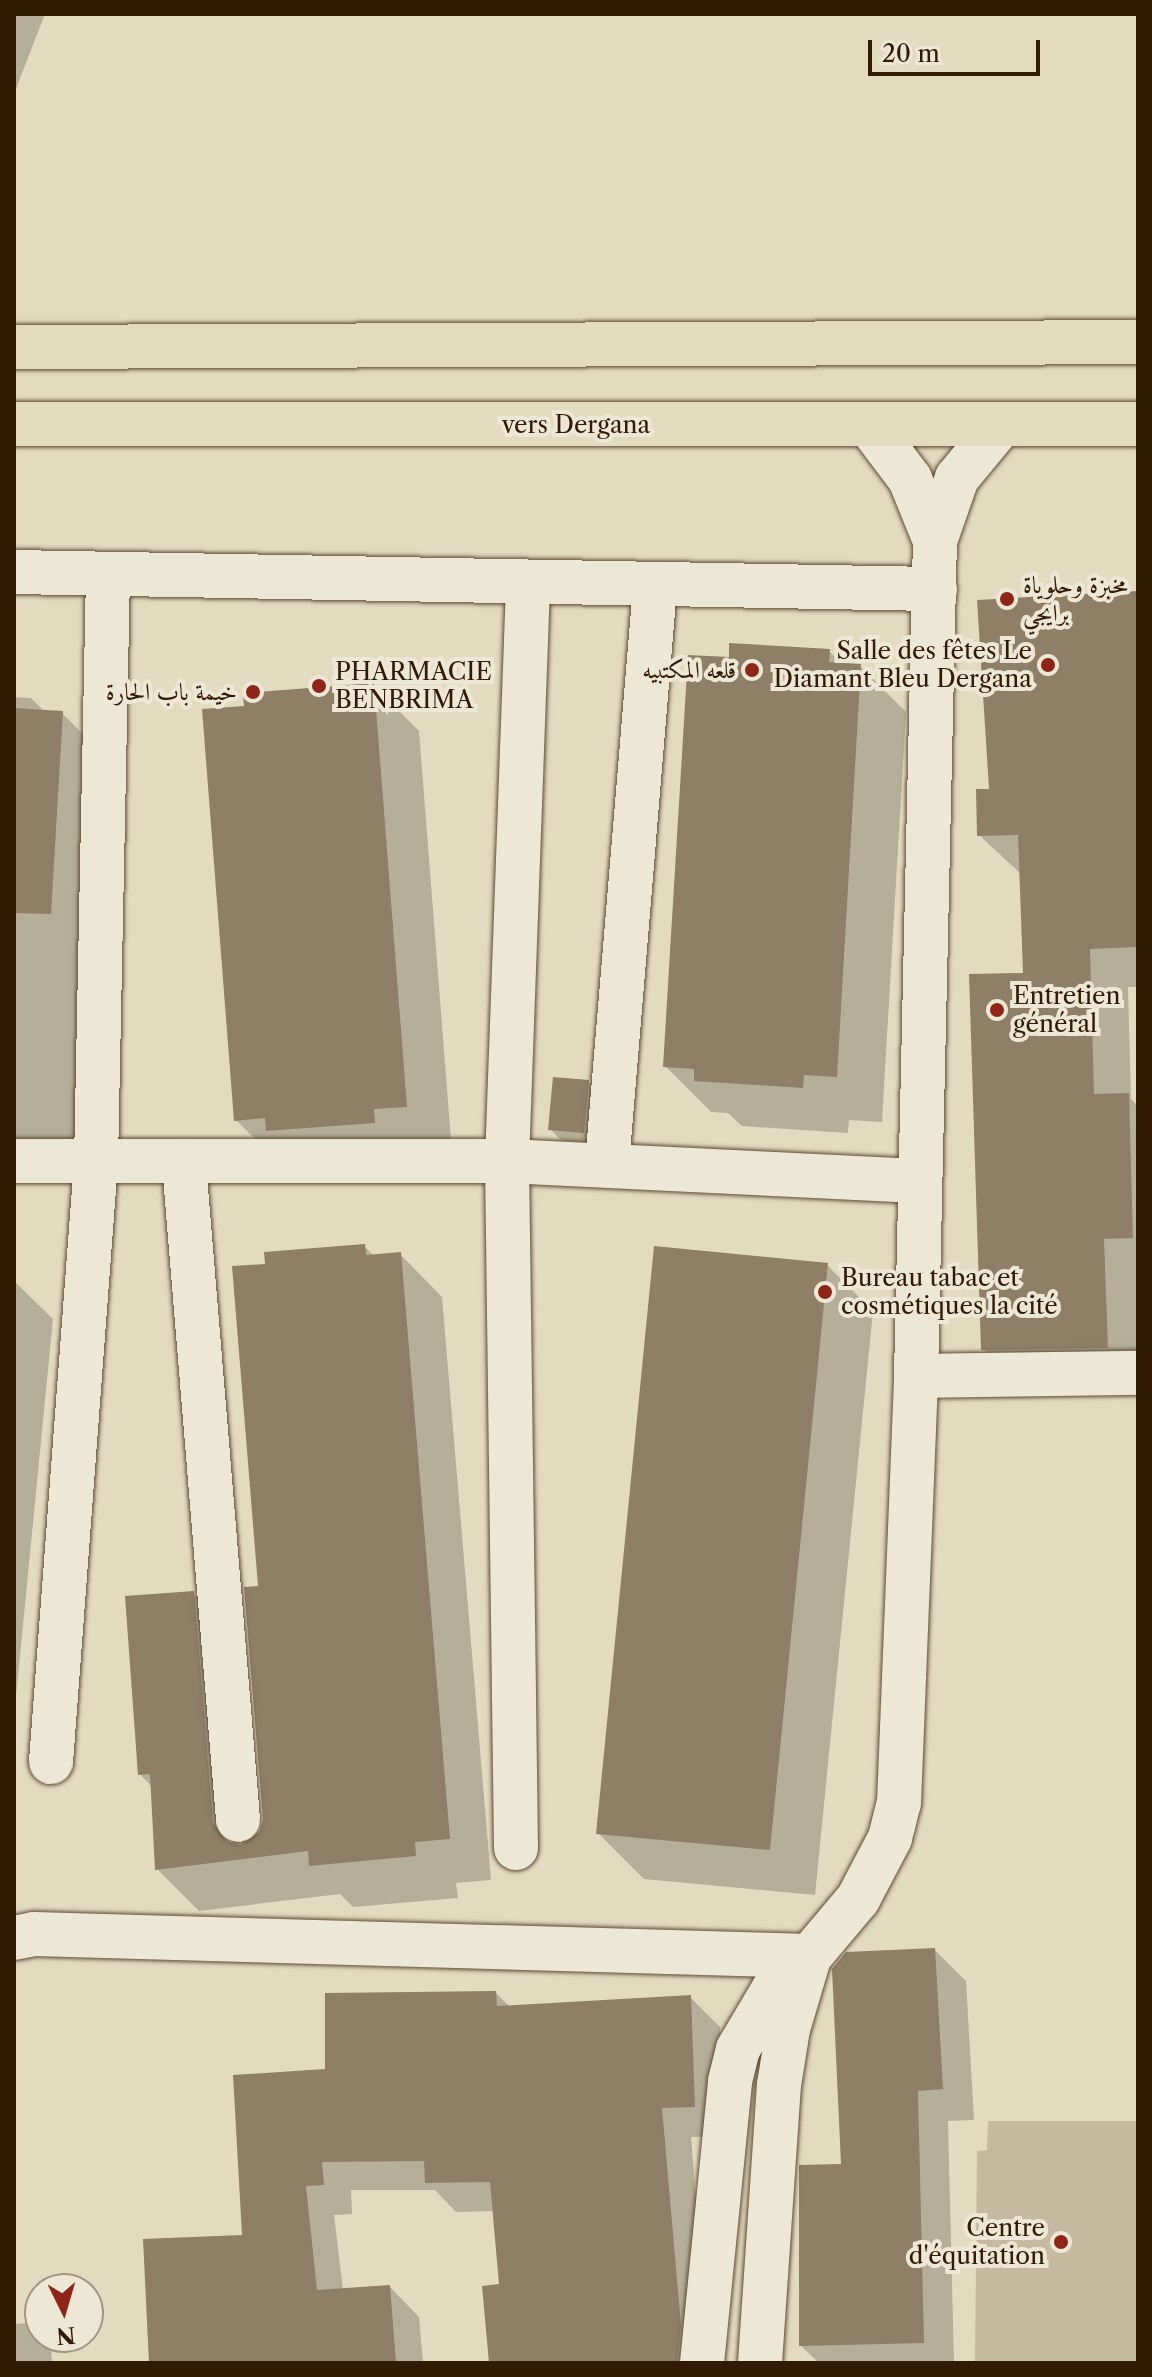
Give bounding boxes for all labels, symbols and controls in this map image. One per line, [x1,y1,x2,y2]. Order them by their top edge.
scale bar [872,24,1044,74]
text: 20 m [882,39,940,68]
street label: vers Dergana [502,411,650,439]
place label: مخبزة وحلوياة برايجي [1023,571,1128,627]
marker: مخبزة وحلوياة برايجي [998,590,1016,608]
place label: Salle des fêtes Le Diamant Bleu Dergana [774,637,1032,693]
place label: قلعه المكتبيه [642,656,736,684]
marker: Salle des fêtes Le Diamant Bleu Dergana [1039,656,1057,674]
place label: PHARMACIE BENBRIMA [335,658,492,714]
marker: قلعه المكتبيه [743,661,761,679]
marker: PHARMACIE BENBRIMA [310,677,328,695]
place label: خيمة باب الحارة [106,678,237,706]
marker: خيمة باب الحارة [244,683,262,701]
place label: Entretien général [1013,982,1121,1038]
marker: Entretien général [988,1001,1006,1019]
place label: Bureau tabac et cosmétiques la cité [841,1264,1058,1320]
marker: Bureau tabac et cosmétiques la cité [816,1283,834,1301]
place label: Centre d'équitation [909,2214,1045,2270]
marker: Centre d'équitation [1052,2233,1070,2251]
north arrow [24,2273,104,2353]
text: N [55,2321,77,2350]

